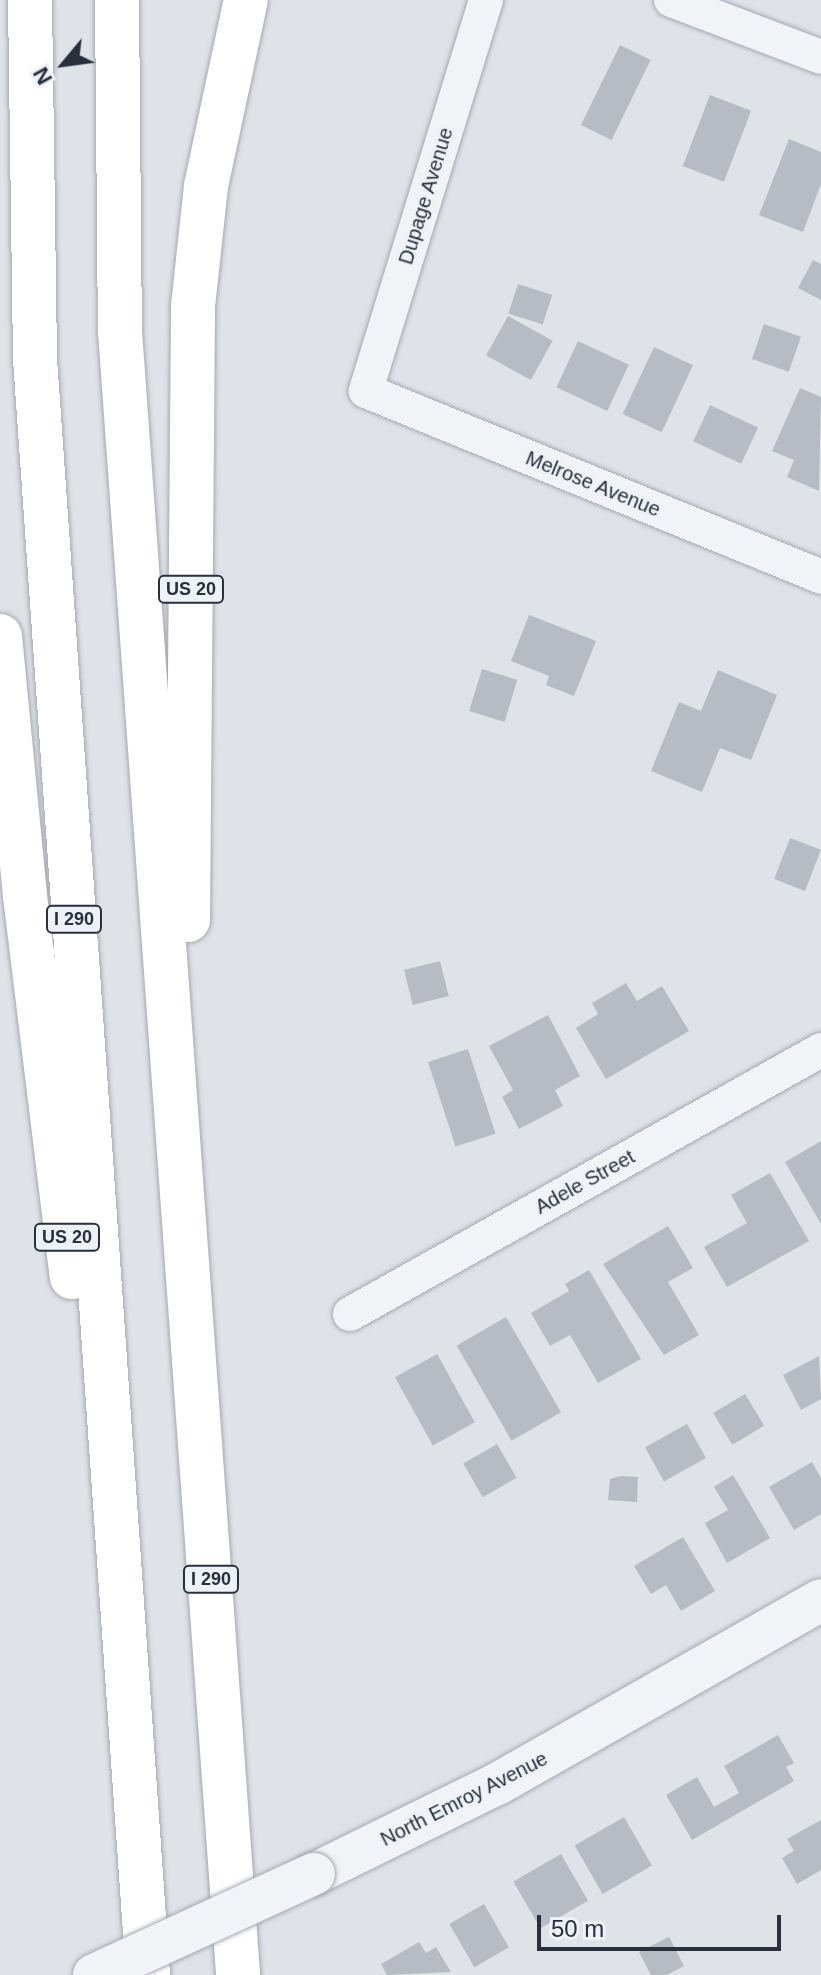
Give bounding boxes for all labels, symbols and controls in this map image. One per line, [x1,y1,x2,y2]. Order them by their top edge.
north arrow [24,24,104,104]
text: N [28,63,57,89]
street label: Dupage Avenue [394,124,458,268]
street label: Melrose Avenue [522,446,664,522]
road number: US 20 [157,575,225,603]
road number: I 290 [44,905,104,933]
street label: Adele Street [531,1145,639,1219]
road number: US 20 [33,1223,101,1251]
road number: I 290 [181,1565,241,1593]
street label: North Emroy Avenue [376,1746,552,1852]
scale bar [541,1899,785,1949]
text: 50 m [551,1915,604,1942]

